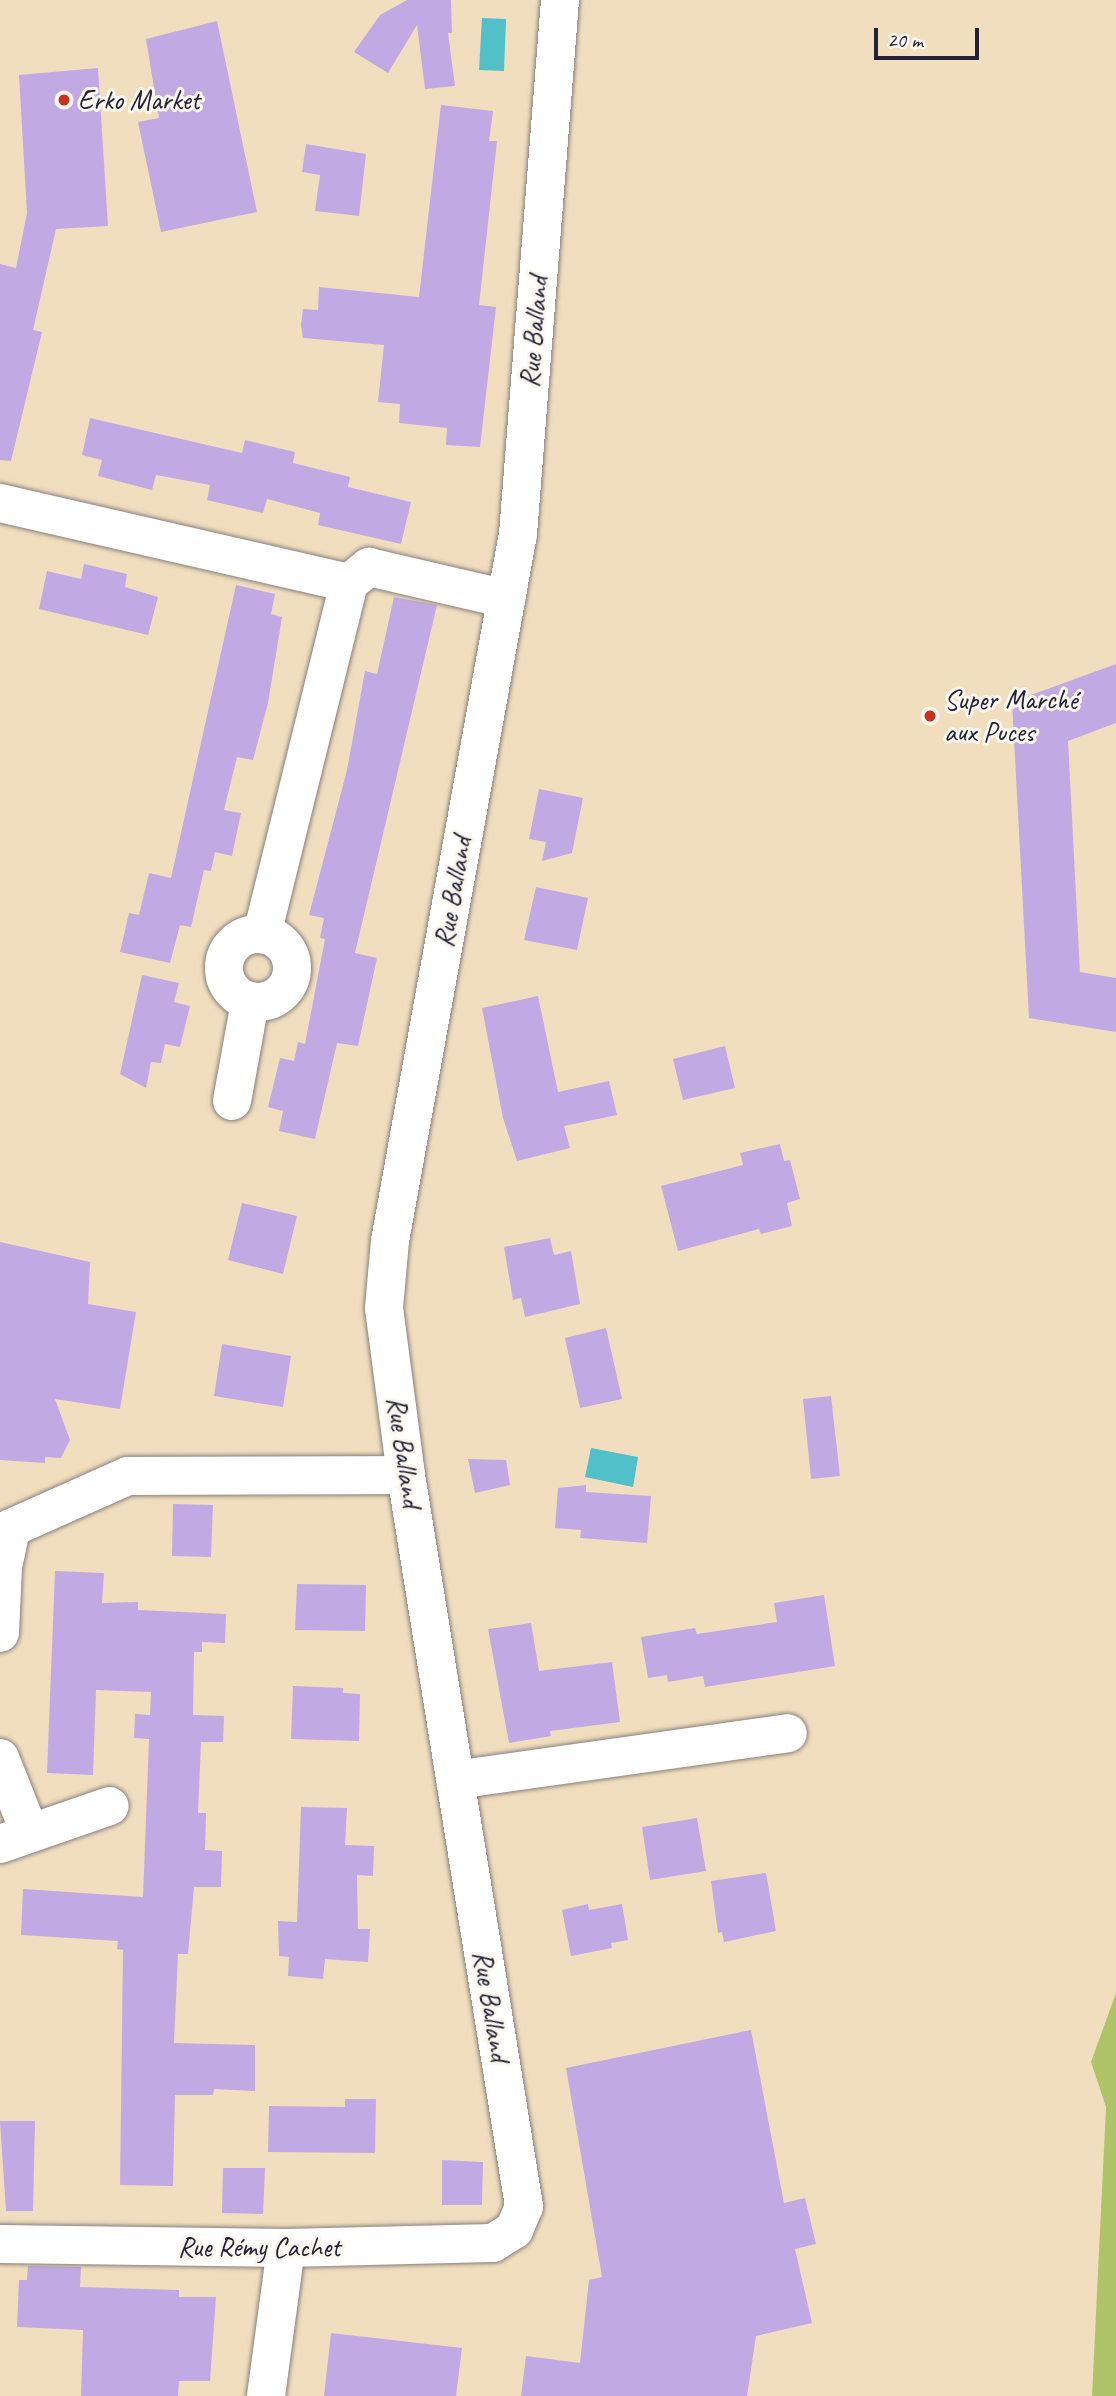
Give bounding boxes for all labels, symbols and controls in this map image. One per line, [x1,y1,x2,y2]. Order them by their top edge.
scale bar [878,14,983,58]
text: 20 m [887,27,923,53]
place label: Erko Market [78,83,201,117]
marker: Erko Market [56,92,72,108]
street label: Rue Balland [512,275,556,389]
place label: Super Marché aux Puces [944,683,1078,749]
marker: Super Marché aux Puces [922,708,938,724]
street label: Rue Balland [427,834,479,950]
street label: Rue Balland [380,1394,428,1510]
street label: Rue Balland [466,1948,516,2064]
street label: Rue Rémy Cachet [177,2230,341,2264]

